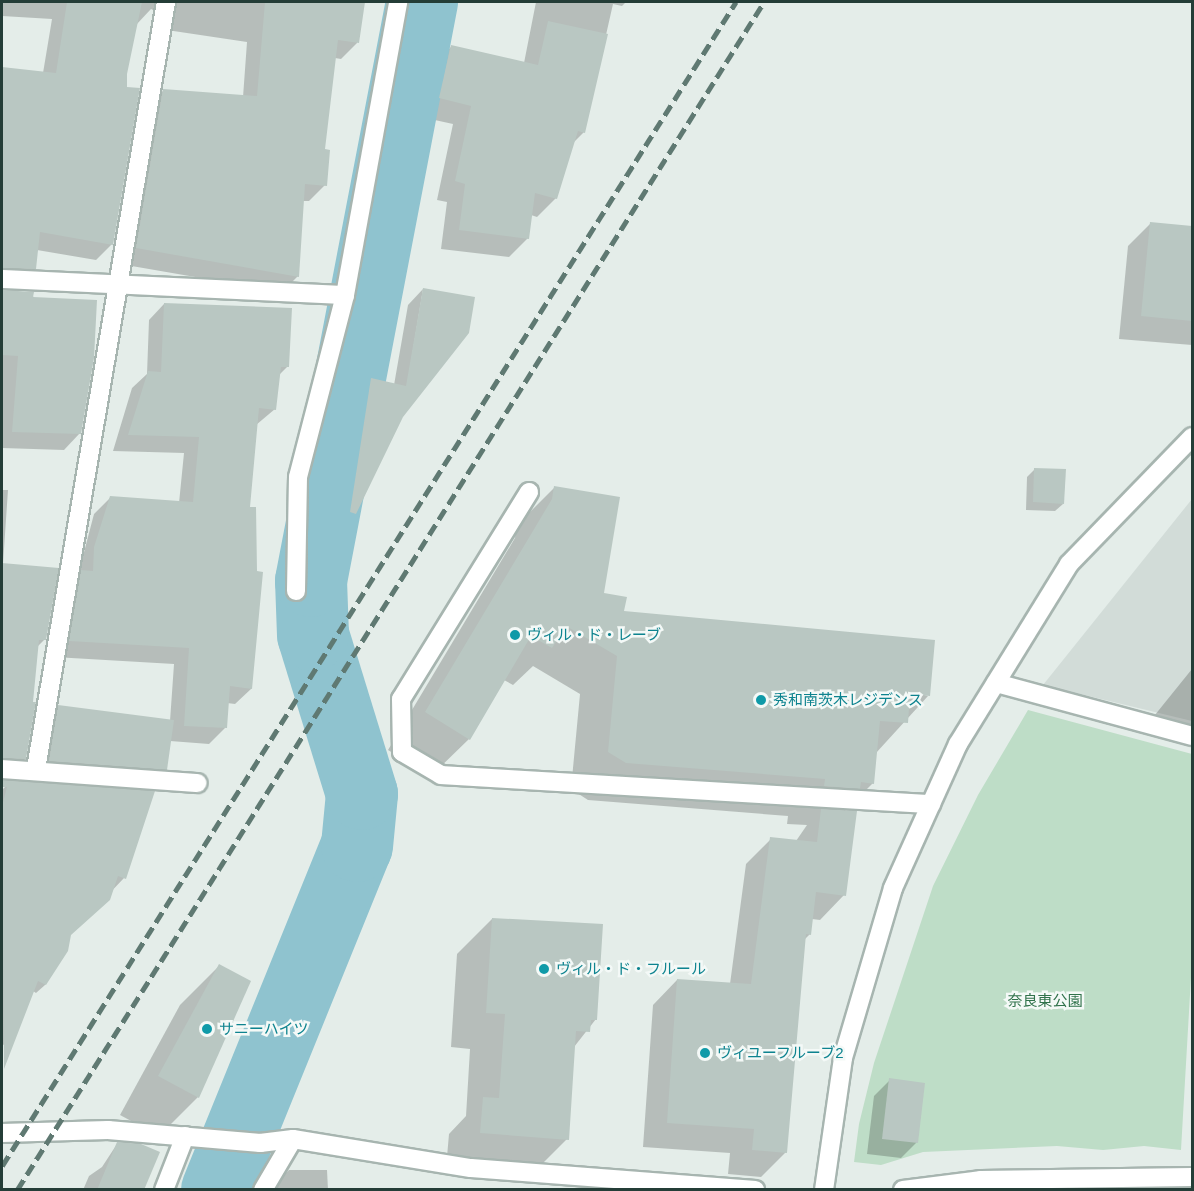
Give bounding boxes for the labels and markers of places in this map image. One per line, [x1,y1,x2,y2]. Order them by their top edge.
place label: ヴィル・ド・レーブ [527,626,662,644]
marker: ヴィル・ド・レーブ [508,628,522,642]
place label: 秀和南茨木レジデンス [773,691,923,709]
marker: 秀和南茨木レジデンス [754,693,768,707]
place label: ヴィル・ド・フルール [556,960,706,978]
marker: ヴィル・ド・フルール [537,962,551,976]
place label: サニーハイツ [219,1020,309,1038]
marker: サニーハイツ [200,1022,214,1036]
place label: ヴィユーフルーブ2 [717,1044,845,1062]
marker: ヴィユーフルーブ2 [698,1046,712,1060]

